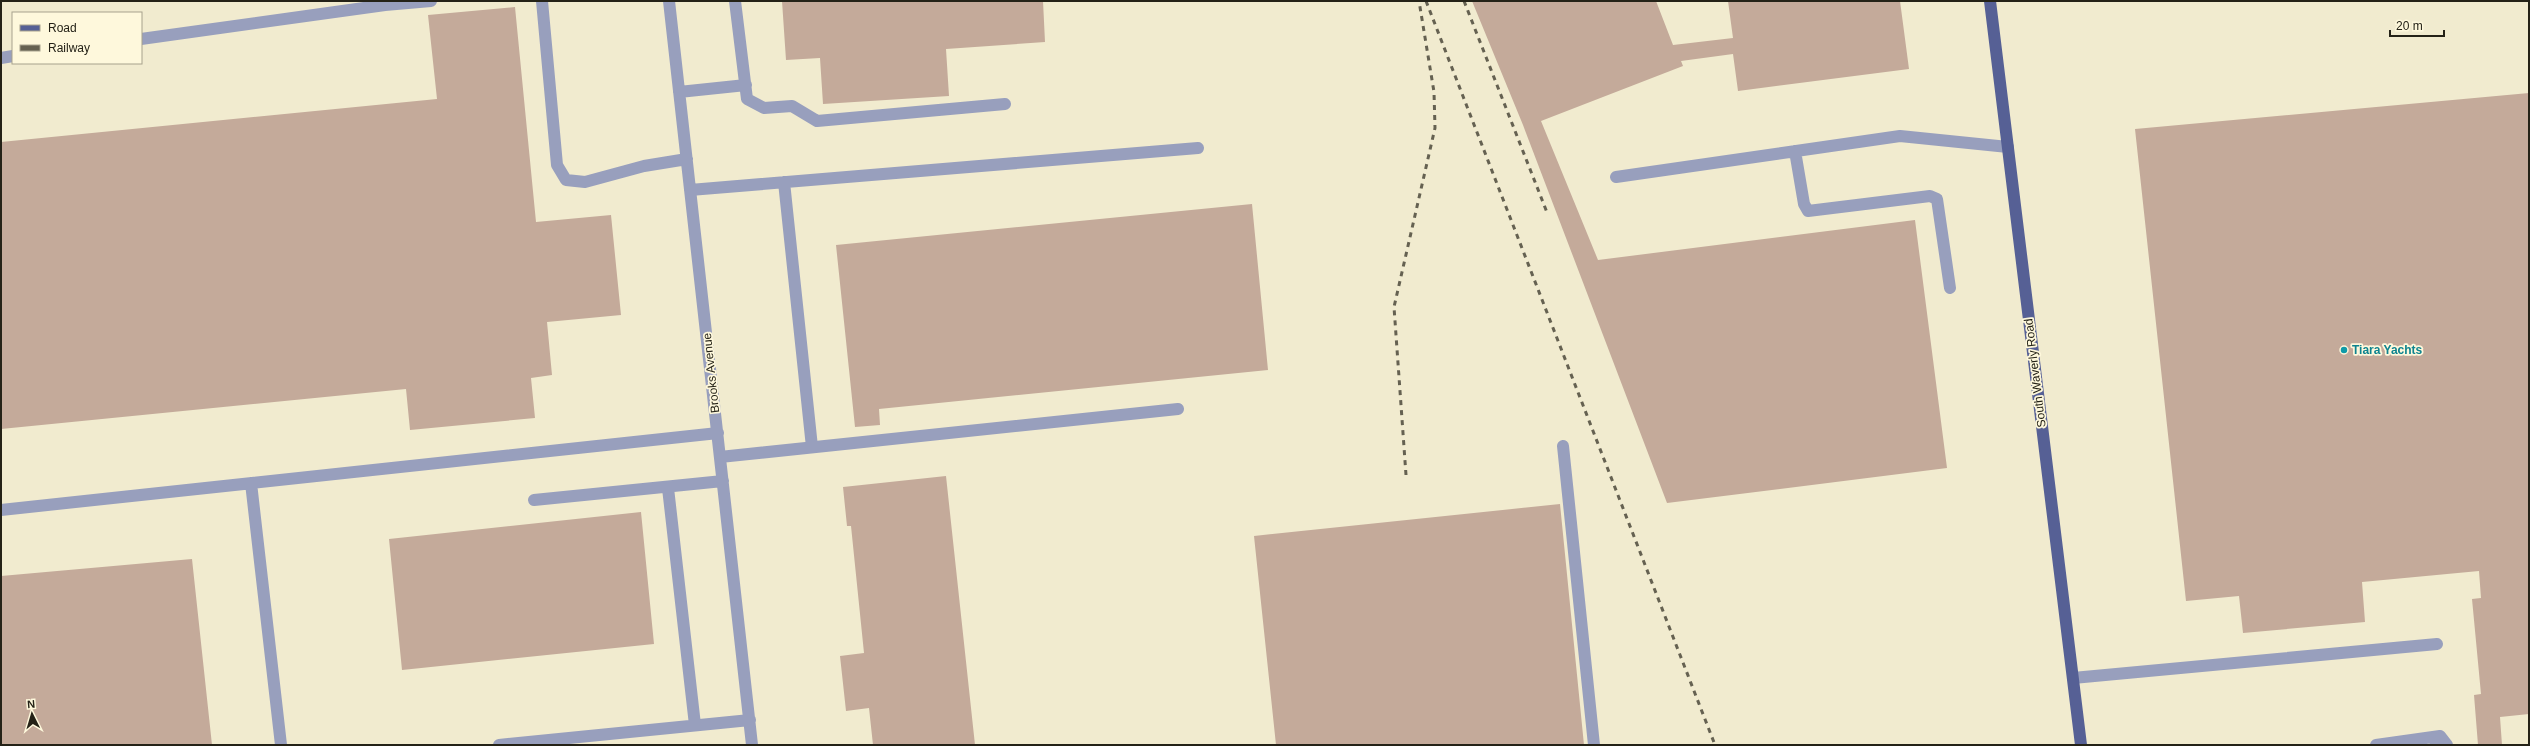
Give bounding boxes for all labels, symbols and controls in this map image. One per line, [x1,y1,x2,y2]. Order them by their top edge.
legend [12,12,142,64]
scale bar [2390,12,2444,38]
text: 20 m [2396,19,2423,33]
text: Road [48,21,77,35]
text: Railway [48,41,90,55]
street label: South Waverly Road [2021,318,2049,428]
street label: Brooks Avenue [700,332,722,414]
place label: Tiara Yachts [2352,343,2423,357]
marker: Tiara Yachts [2339,345,2349,355]
north arrow [12,694,52,734]
text: N [27,698,36,710]

